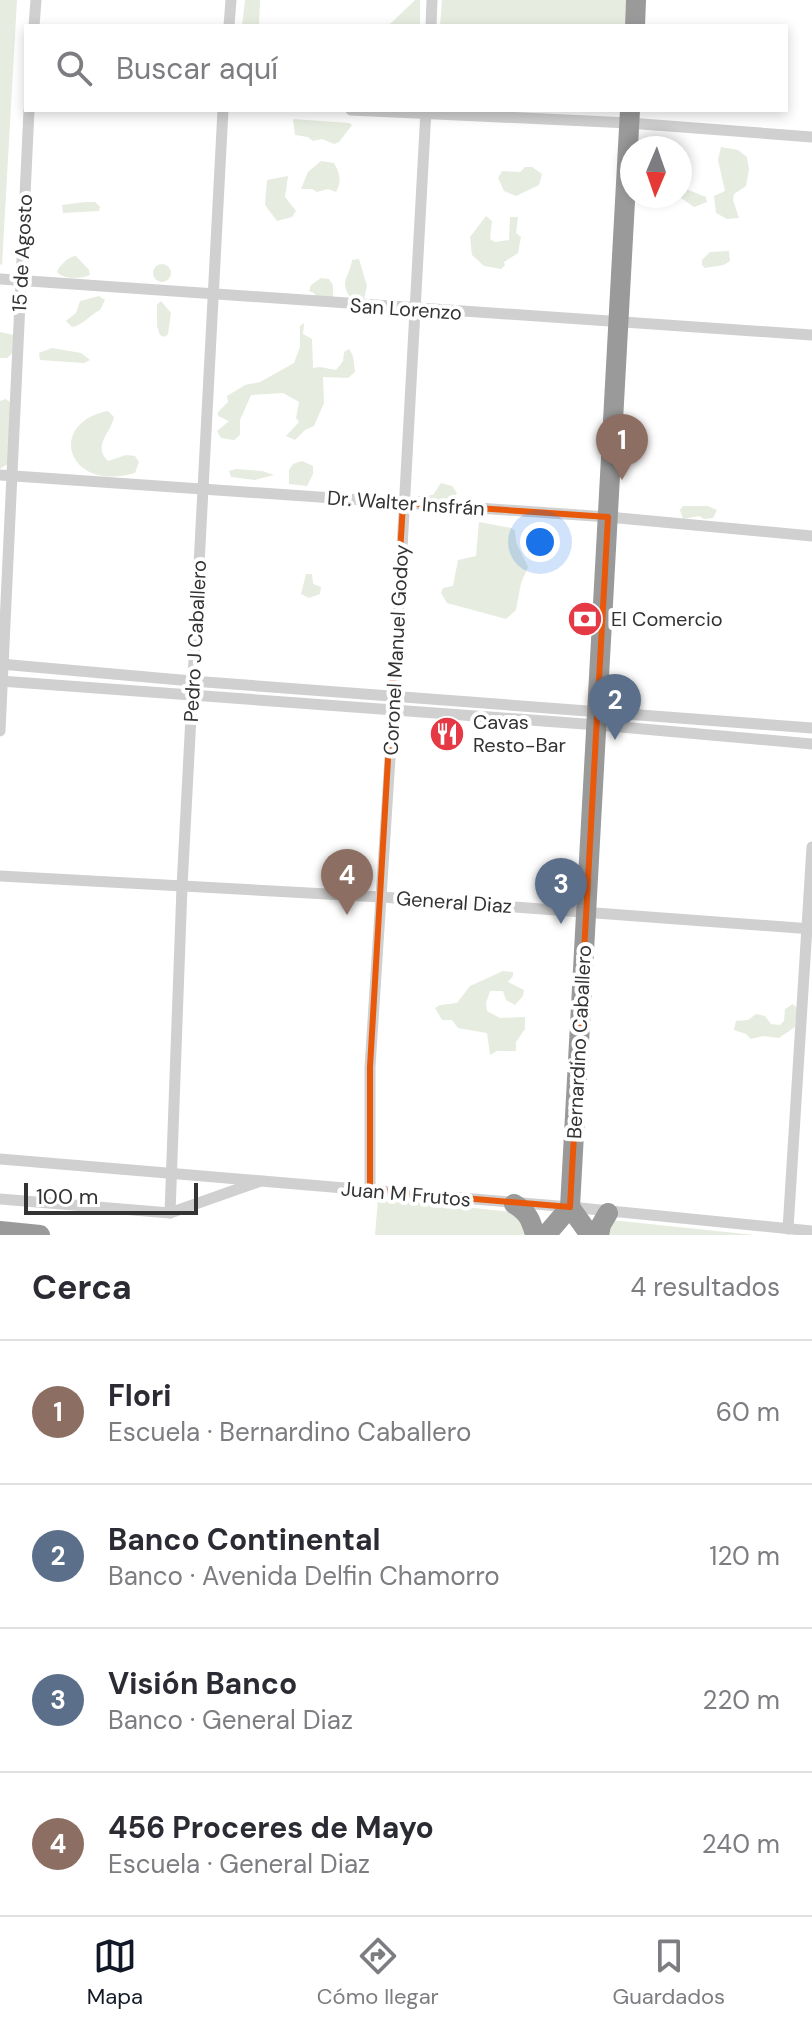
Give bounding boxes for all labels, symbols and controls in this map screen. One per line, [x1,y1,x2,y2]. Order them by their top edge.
search box [24,24,788,112]
icon: search [52,46,96,90]
text: Buscar aquí [116,49,278,88]
north arrow [620,136,692,208]
street label: 15 de Agosto [6,193,38,313]
street label: San Lorenzo [349,292,463,326]
pin: 1 [596,414,648,480]
street label: Dr. Walter Insfrán [326,485,486,521]
your location [520,522,560,562]
street label: Coronel Manuel Godoy [377,544,415,756]
street label: Pedro J Caballero [178,559,212,723]
bank icon: El Comercio [566,600,604,638]
place label: El Comercio [611,606,723,632]
pin: 2 [589,674,641,740]
place label: Cavas Resto-Bar [473,709,566,758]
restaurant icon: Cavas Resto-Bar [428,715,466,753]
pin: 4 [321,849,373,915]
pin: 3 [535,858,587,924]
street label: General Diaz [395,885,513,919]
street label: Bernardino Caballero [561,944,597,1140]
street label: Juan M Frutos [340,1175,472,1213]
scale bar [24,1179,198,1215]
text: 100 m [36,1182,98,1211]
text: Cerca [32,1265,132,1310]
text: 4 resultados [631,1270,780,1304]
text: Flori [108,1376,171,1415]
text: 1 [53,1395,63,1429]
text: 60 m [716,1395,780,1429]
text: Escuela · Bernardino Caballero [108,1415,471,1449]
text: Banco Continental [108,1520,381,1559]
text: 2 [50,1539,66,1573]
text: 120 m [709,1539,780,1573]
text: Banco · Avenida Delfin Chamorro [108,1559,500,1593]
text: Visión Banco [108,1664,297,1703]
text: 3 [50,1683,66,1717]
text: 220 m [702,1683,780,1717]
text: Banco · General Diaz [108,1703,353,1737]
text: 456 Proceres de Mayo [108,1808,434,1847]
text: 4 [50,1827,66,1861]
text: 240 m [702,1827,780,1861]
text: Escuela · General Diaz [108,1847,370,1881]
tab: Mapa [87,1934,143,2011]
tab: Cómo llegar [317,1934,439,2011]
tab: Guardados [613,1934,725,2011]

